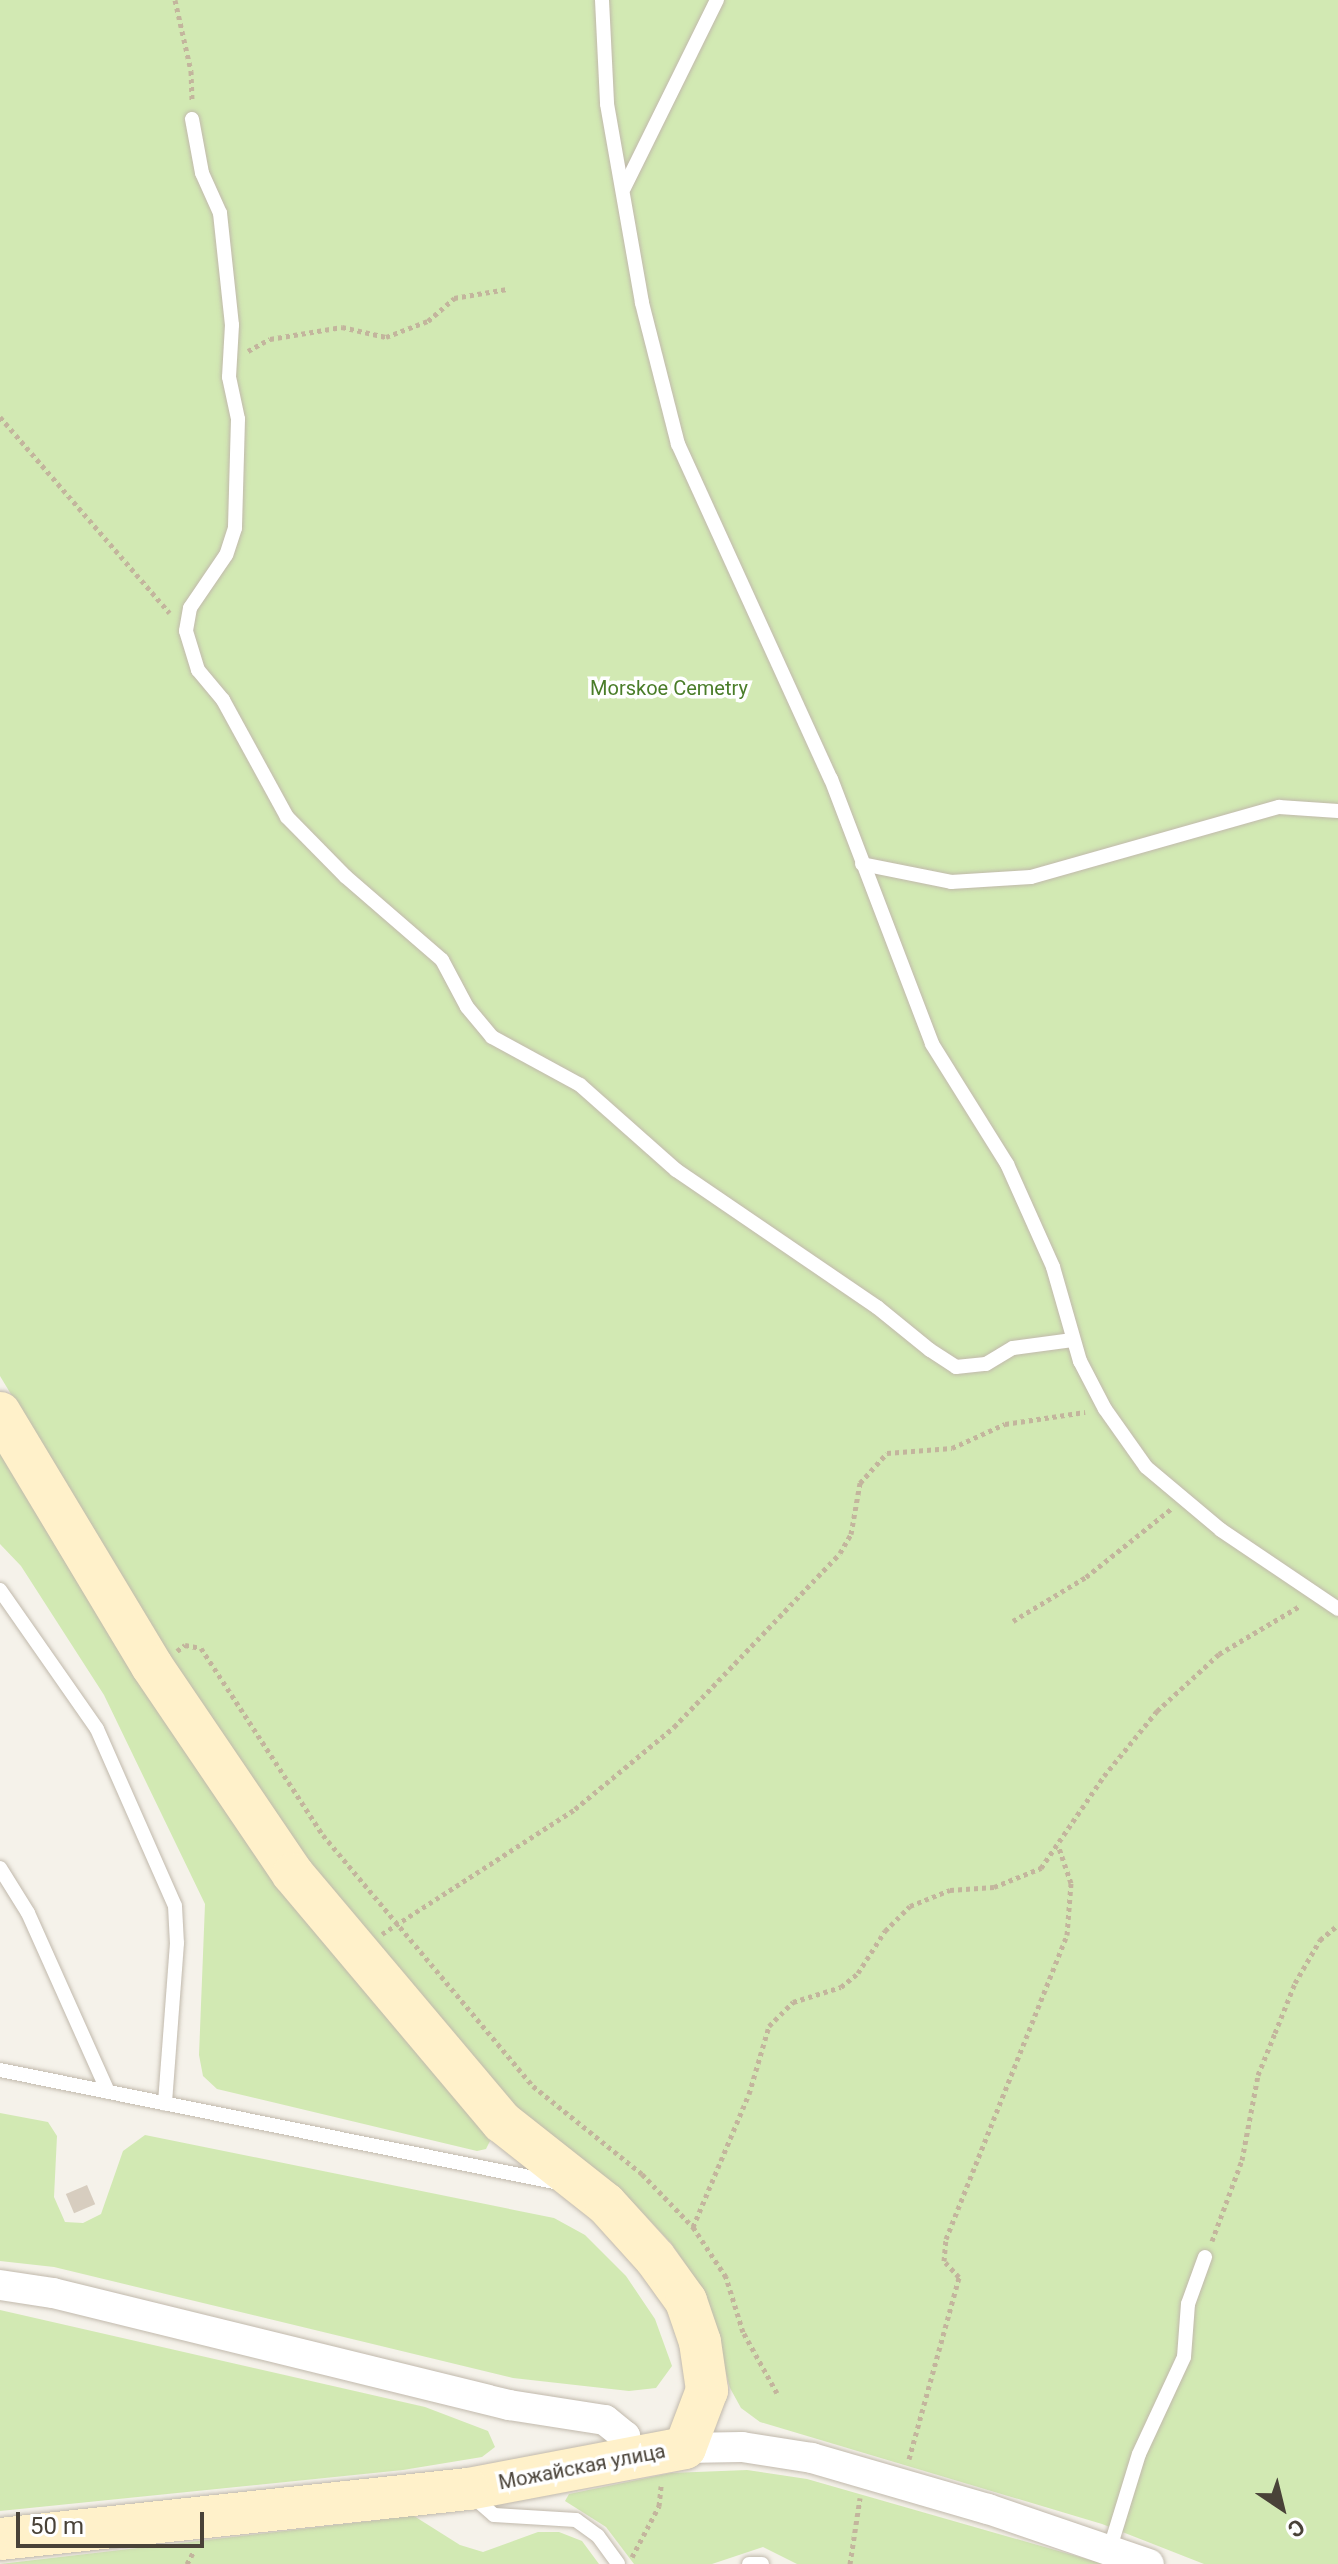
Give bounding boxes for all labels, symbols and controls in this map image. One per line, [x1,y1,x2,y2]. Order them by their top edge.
park label: Morskoe Cemetry [590,676,748,700]
street label: Можайская улица [497,2439,667,2495]
north arrow [1242,2468,1322,2548]
scale bar [20,2496,208,2546]
text: 50 m [30,2512,84,2540]
text: С [1283,2514,1309,2542]

